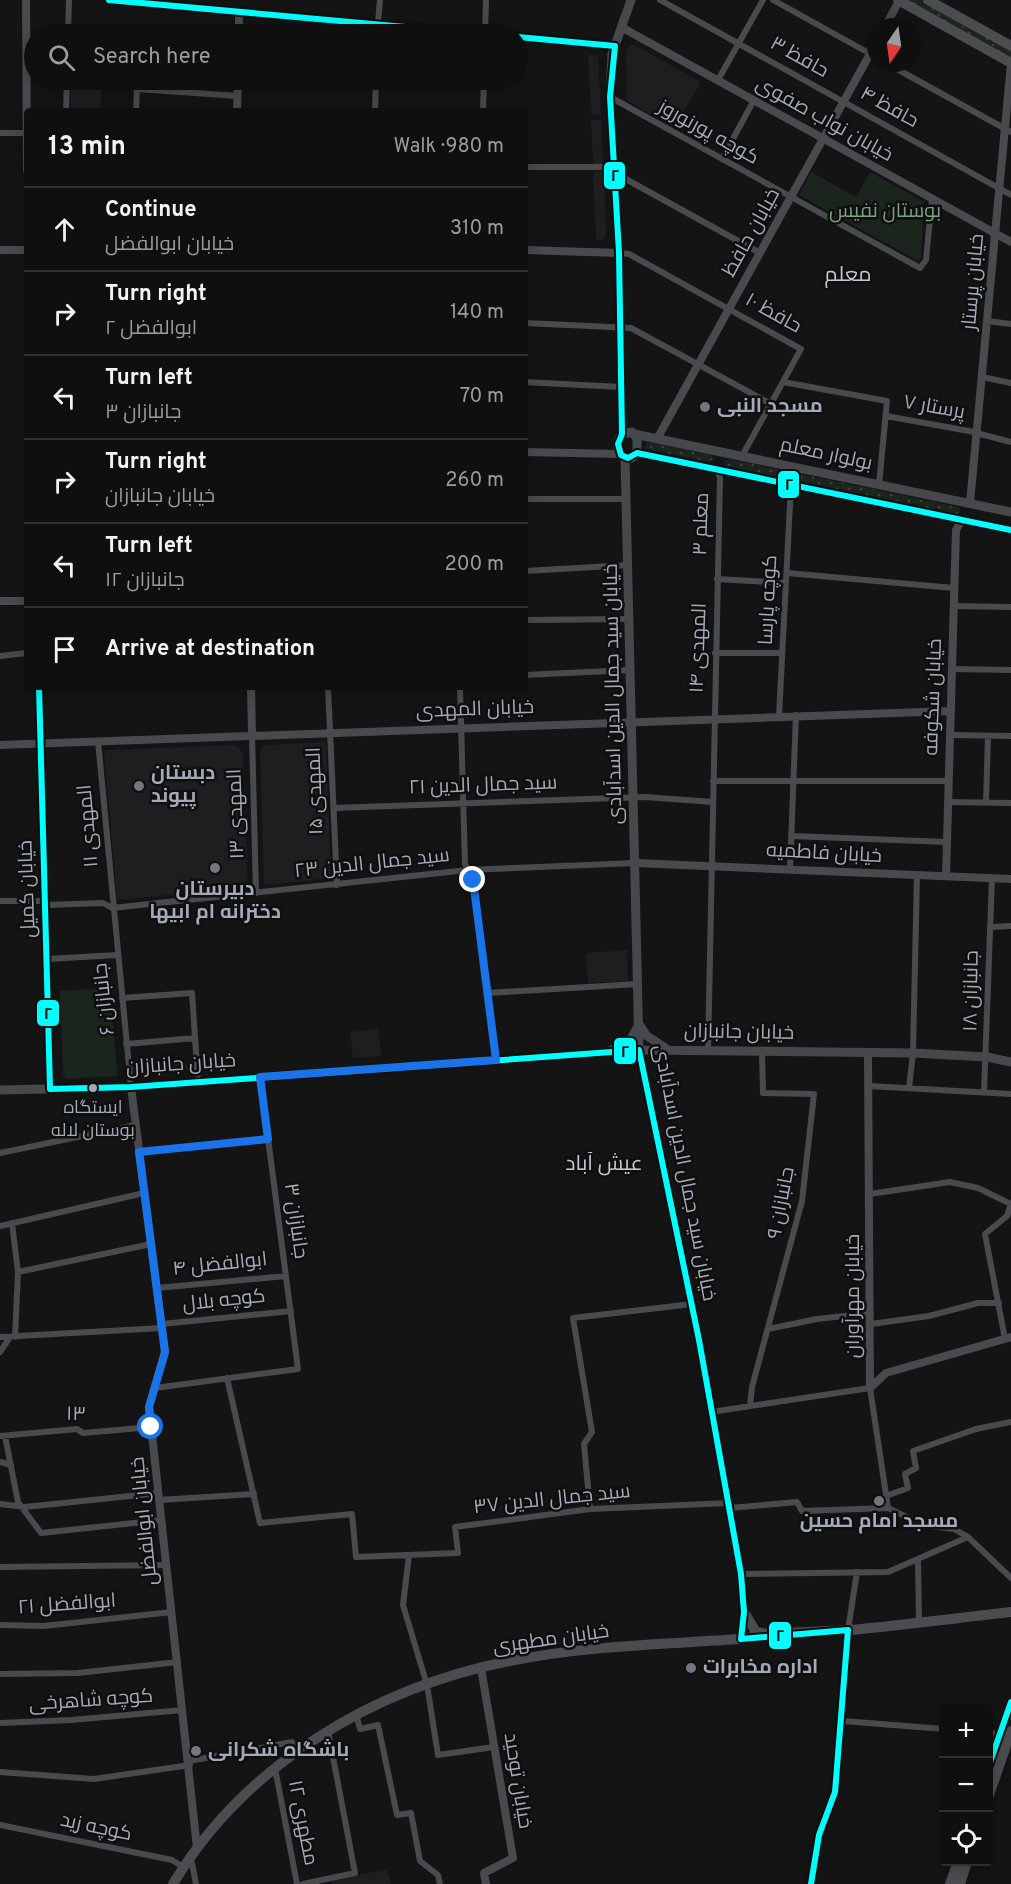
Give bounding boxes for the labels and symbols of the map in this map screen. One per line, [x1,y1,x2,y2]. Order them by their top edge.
north arrow [867,18,921,72]
street label: حافظ ۳ [765,31,833,85]
street label: خیابان نواب صفوی [751,71,897,169]
street label: حافظ ۴ [855,81,923,135]
street label: کوچه پورنوروز [652,94,763,171]
line badge: ۲ [603,161,626,190]
text: ۲ [611,167,620,187]
street label: خیابان حافظ [717,184,787,282]
park label: بوستان نفیس [829,199,941,225]
street label: خیابان پرستار [957,233,991,332]
district label: معلم [824,262,872,289]
street label: حافظ ۱۰ [740,288,806,340]
street label: پرستار ۷ [901,390,967,426]
place label: مسجد النبی [717,394,823,420]
marker: مسجد النبی [698,400,712,414]
street label: بولوار معلم [777,432,875,478]
line badge: ۲ [777,470,800,499]
text: ۲ [785,476,794,496]
street label: معلم ۳ [688,492,716,556]
street label: کوچه پارسا [754,554,784,646]
street label: خیابان سید جمال الدین اسدآبادی [599,563,629,825]
street label: المهدی ۱۴ [684,602,714,694]
street label: خیابان شکوفه [919,638,949,756]
street label: خیابان المهدی [415,695,535,725]
street label: المهدی ۱۵ [301,747,331,835]
place label: دبستان پیوند [151,761,215,810]
street label: المهدی ۱۳ [222,768,252,860]
street label: سید جمال الدین ۲۱ [408,770,558,802]
marker: دبستان پیوند [132,779,146,793]
street label: المهدی ۱۱ [72,783,106,869]
street label: خیابان فاطمیه [765,838,883,870]
street label: خیابان کمیل [13,840,43,938]
street label: سید جمال الدین ۲۳ [293,843,451,885]
marker: دبیرستان دخترانه ام ابیها [208,861,222,875]
route end [459,866,485,892]
place label: دبیرستان دخترانه ام ابیها [149,877,281,926]
street label: جانبازان ۱۸ [958,950,986,1032]
street label: جانبازان ۶ [88,962,122,1036]
line badge: ۲ [36,999,60,1027]
text: ۲ [44,1005,53,1025]
street label: خیابان جانبازان [684,1019,794,1047]
line badge: ۲ [613,1037,637,1065]
street label: خیابان سید جمال الدین اسدآبادی [646,1042,722,1304]
text: ۲ [621,1043,630,1063]
street label: خیابان جانبازان [125,1048,237,1082]
marker: ایستگاه بوستان لاله [87,1082,99,1094]
place label: ایستگاه بوستان لاله [51,1097,135,1143]
district label: عیش آباد [565,1151,643,1178]
street label: جانبازان ۹ [762,1165,802,1241]
street label: جانبازان ۳ [277,1181,313,1261]
street label: خیابان مهرآوران [841,1234,867,1358]
street label: ابوالفضل ۴ [171,1247,269,1283]
street label: کوچه بلال [181,1284,267,1318]
street label: ۱۳ [66,1402,86,1428]
route start [137,1413,163,1439]
street label: خیابان ابوالفضل [125,1455,165,1587]
street label: سید جمال الدین ۳۷ [472,1479,632,1521]
marker: مسجد امام حسین [872,1494,886,1508]
place label: مسجد امام حسین [800,1509,958,1535]
street label: ابوالفضل ۲۱ [17,1589,117,1621]
street label: خیابان مطهری [491,1619,611,1661]
line badge: ۲ [768,1621,792,1650]
text: ۲ [776,1627,785,1647]
place label: اداره مخابرات [703,1655,818,1681]
marker: اداره مخابرات [684,1661,698,1675]
street label: کوچه شاهرخی [28,1684,154,1718]
street label: خیابان توحید [497,1731,537,1831]
place label: باشگاه شکرانی [208,1738,349,1764]
marker: باشگاه شکرانی [189,1744,203,1758]
street label: مطهری ۱۲ [281,1778,323,1868]
street label: کوچه زید [58,1808,134,1848]

